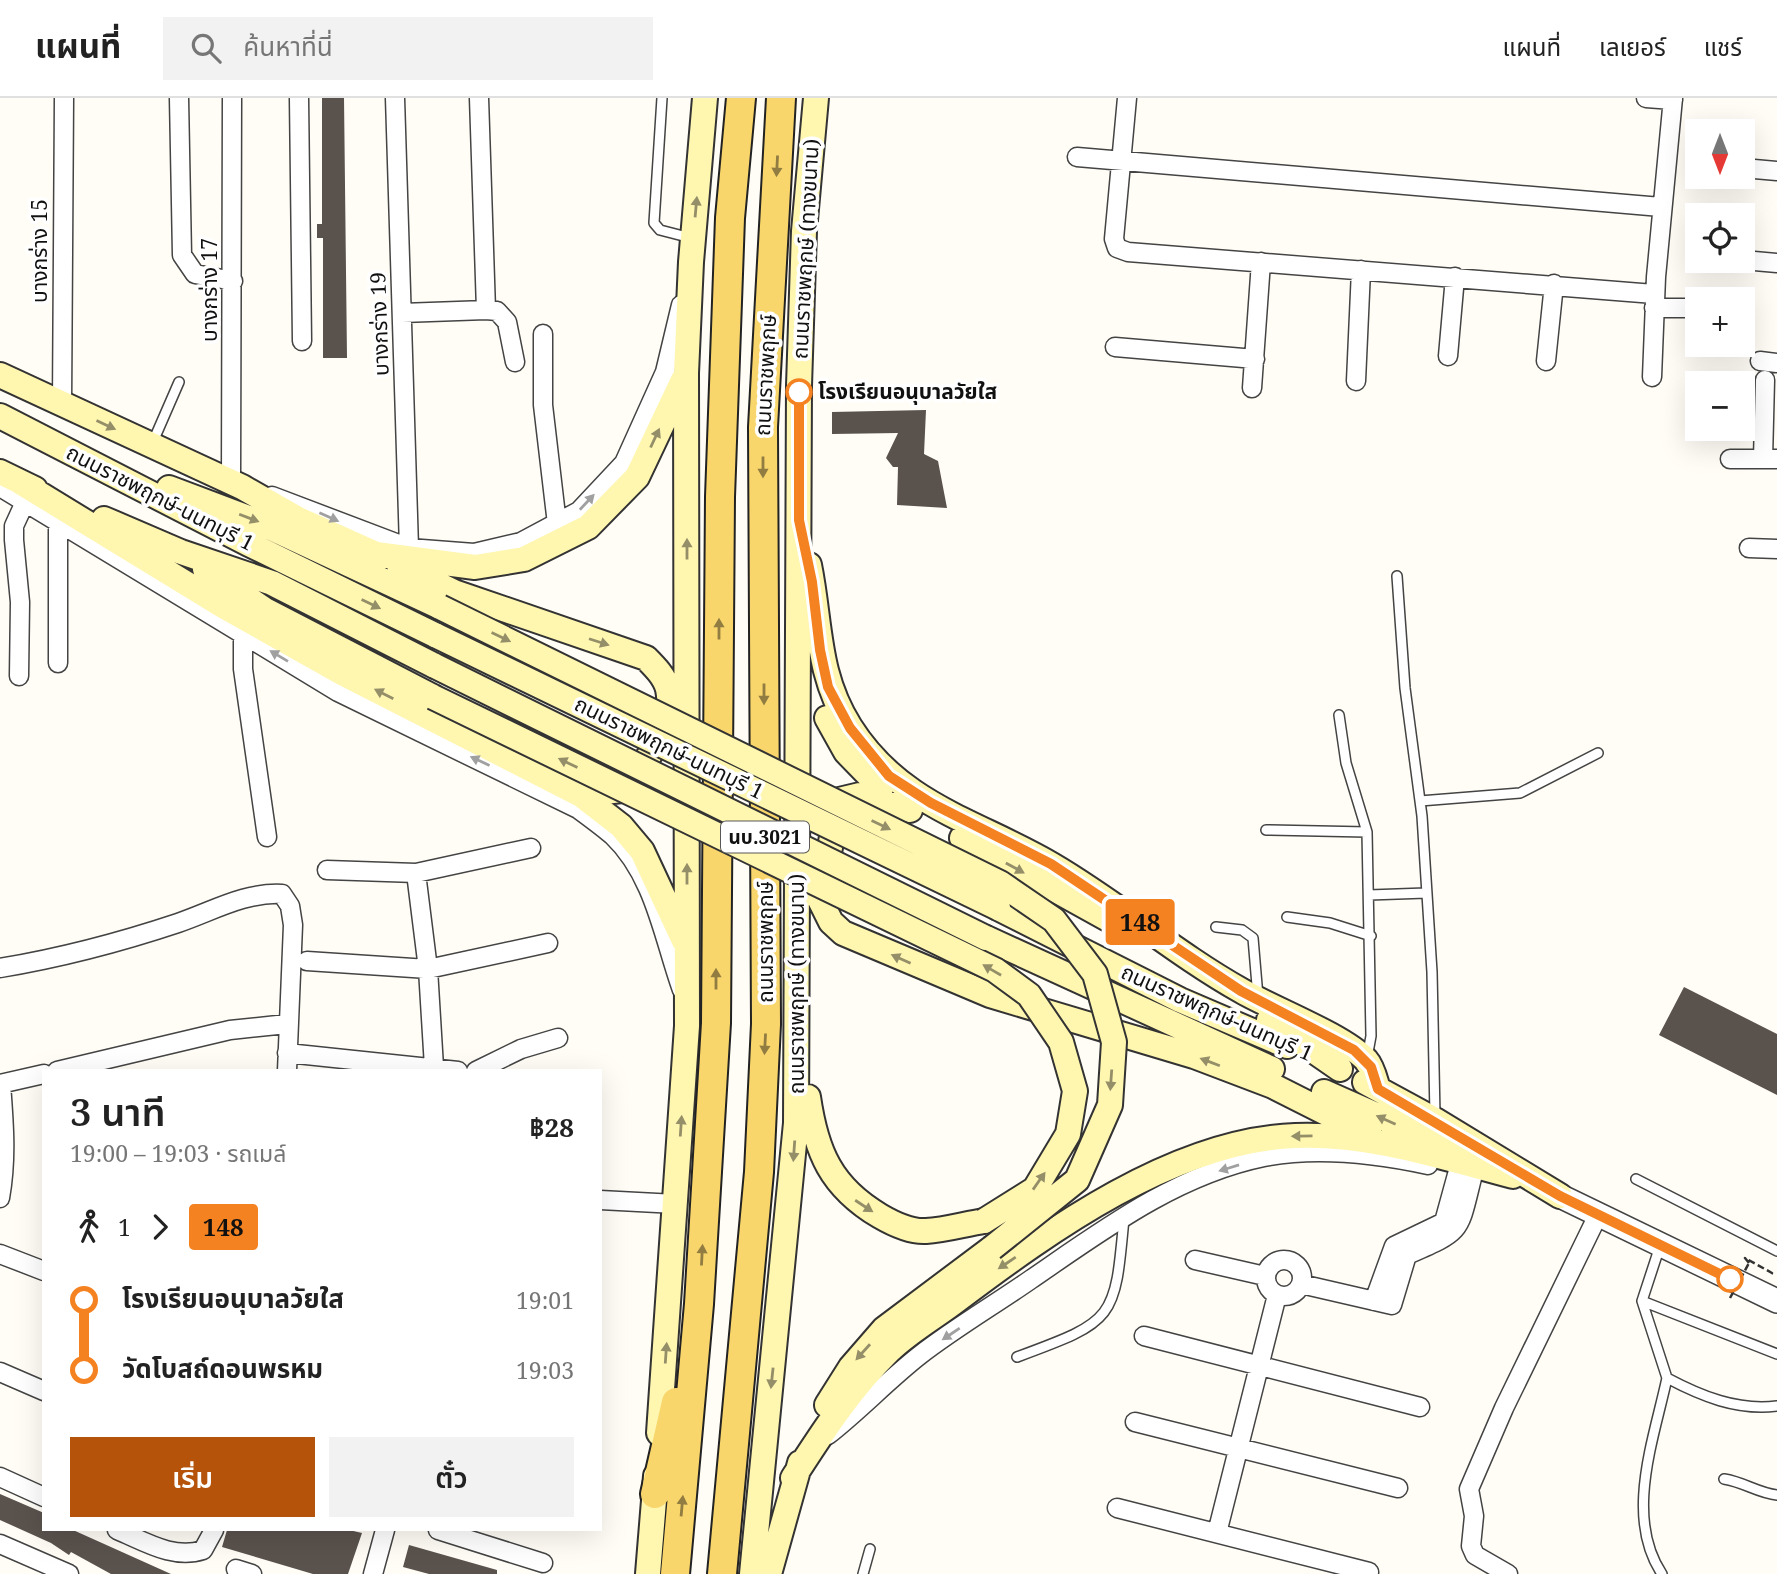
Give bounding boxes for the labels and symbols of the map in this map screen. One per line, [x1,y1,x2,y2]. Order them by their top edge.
north arrow [1685,119,1755,189]
street label: ถนนราชพฤกษ์ (ทางขนาน) [785,138,825,360]
one-way arrow [772,155,783,177]
one-way arrow [691,195,702,217]
street label: บางกร่าง 15 [25,199,53,303]
street label: บางกร่าง 17 [195,238,223,342]
street label: บางกร่าง 19 [363,272,395,377]
street label: ถนนราชพฤกษ์ [748,313,782,437]
place label: โรงเรียนอนุบาลวัยใส [818,377,998,405]
marker: โรงเรียนอนุบาลวัยใส [786,379,812,405]
one-way arrow [96,419,116,431]
one-way arrow [650,428,661,448]
street label: ถนนราชพฤกษ์-นนทบุรี 1 [62,438,259,557]
one-way arrow [757,456,769,478]
one-way arrow [578,494,594,511]
one-way arrow [238,512,259,523]
one-way arrow [319,512,340,523]
one-way arrow [681,537,692,559]
one-way arrow [361,598,381,609]
one-way arrow [713,618,725,640]
one-way arrow [491,631,511,642]
one-way arrow [589,637,610,647]
one-way arrow [269,650,288,663]
one-way arrow [758,683,770,705]
one-way arrow [374,689,394,700]
street label: ถนนราชพฤกษ์-นนทบุรี 1 [570,689,769,805]
one-way arrow [470,756,490,767]
one-way arrow [558,757,578,768]
one-way arrow [871,819,891,830]
road number: นบ.3021 [721,822,809,852]
one-way arrow [1005,862,1025,874]
one-way arrow [681,863,693,885]
street label: ถนนราชพฤกษ์ (ทางขนาน) [782,874,810,1094]
street label: ถนนราชพฤกษ์ [751,881,779,1003]
line badge: 148 [1100,899,1180,945]
one-way arrow [891,953,912,964]
street label: ถนนราชพฤกษ์-นนทบุรี 1 [1117,957,1318,1067]
one-way arrow [983,964,1002,976]
one-way arrow [710,968,722,990]
one-way arrow [759,1033,770,1055]
one-way arrow [1199,1056,1220,1067]
one-way arrow [1106,1069,1117,1091]
one-way arrow [1376,1114,1396,1126]
one-way arrow [676,1115,687,1137]
one-way arrow [1291,1130,1313,1142]
one-way arrow [788,1141,799,1163]
one-way arrow [1218,1163,1239,1174]
one-way arrow [1032,1172,1046,1190]
one-way arrow [855,1199,873,1213]
one-way arrow [697,1244,708,1266]
one-way arrow [998,1256,1016,1270]
unlabelled marker [1717,1266,1743,1292]
one-way arrow [942,1327,960,1341]
one-way arrow [660,1342,671,1364]
one-way arrow [856,1344,872,1361]
one-way arrow [766,1367,777,1389]
one-way arrow [677,1495,688,1517]

